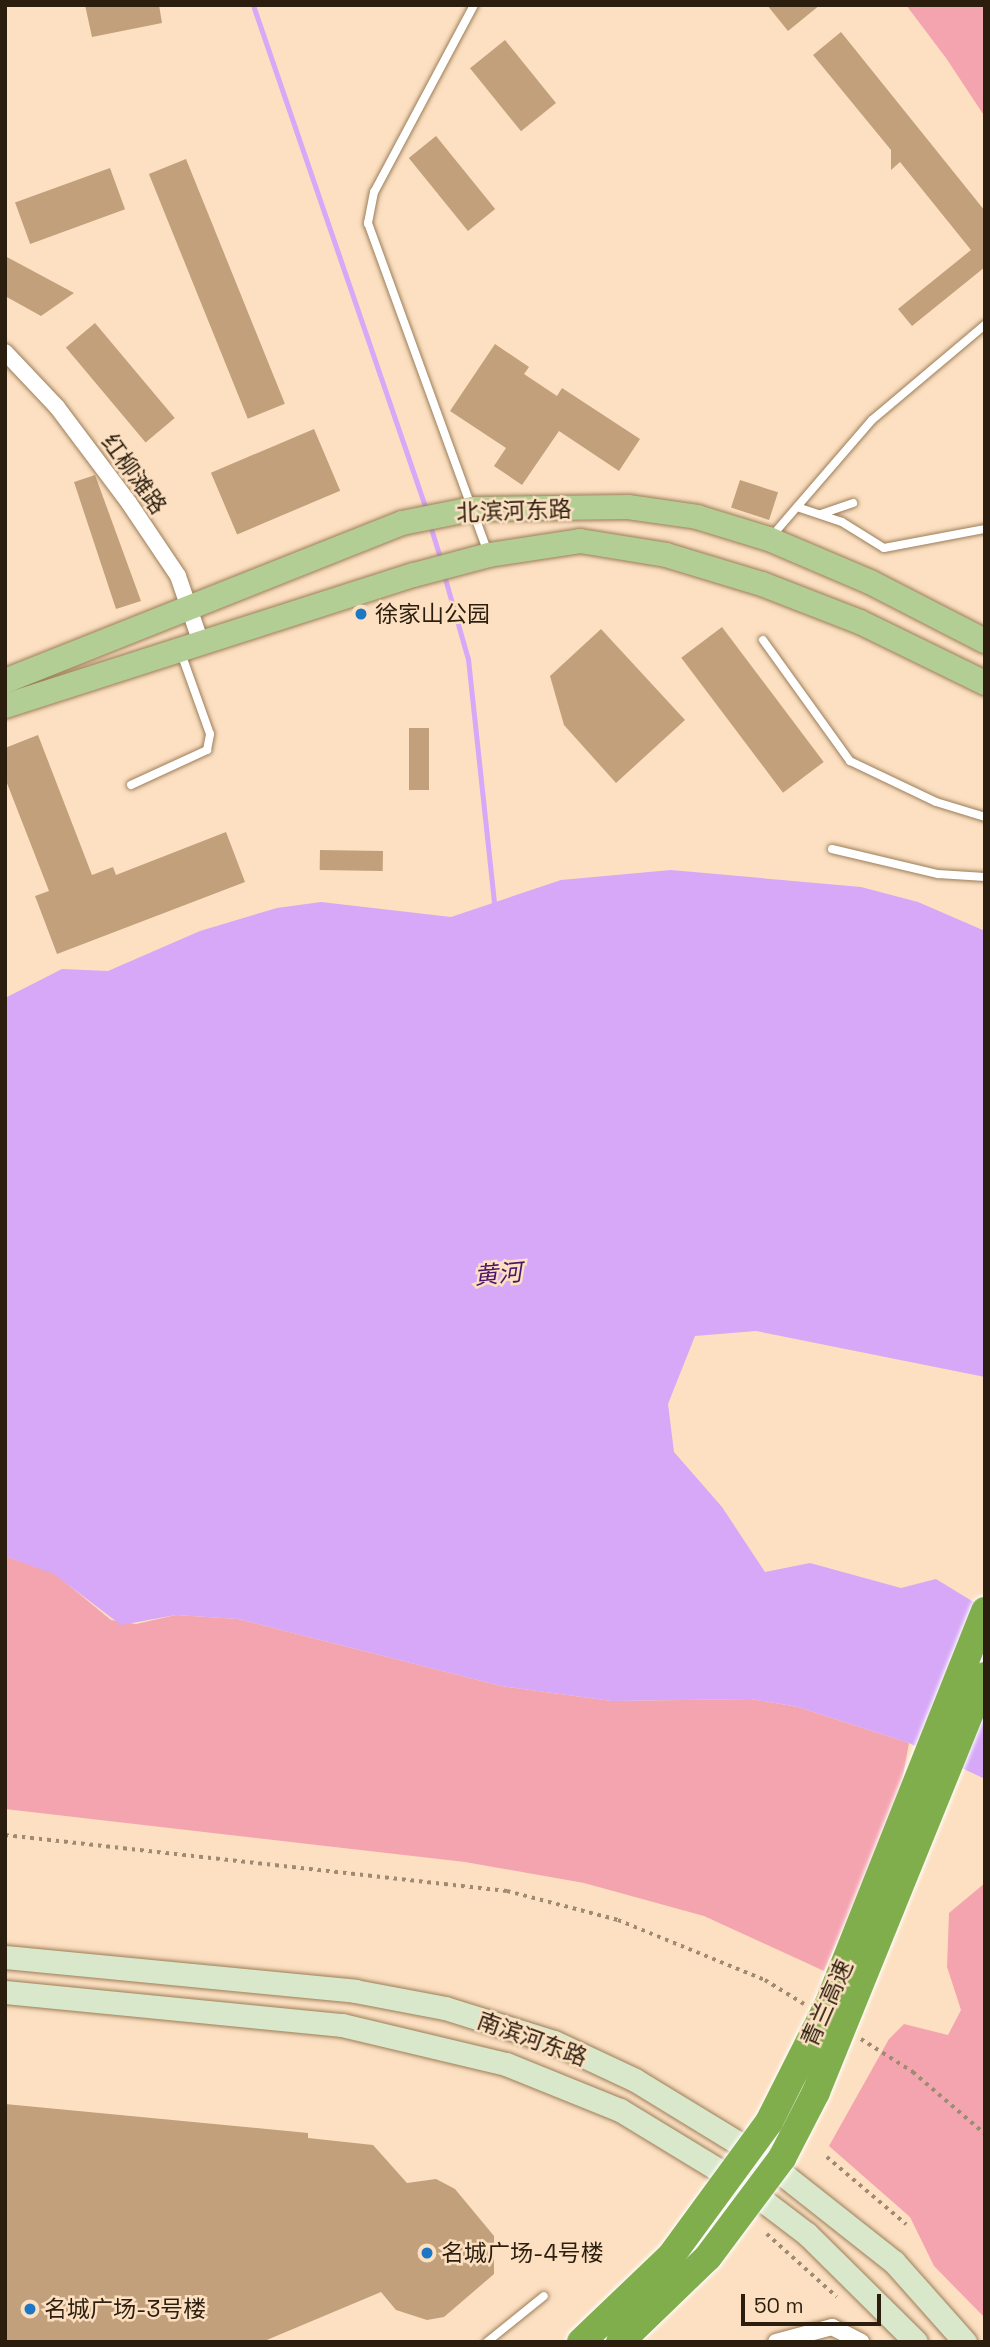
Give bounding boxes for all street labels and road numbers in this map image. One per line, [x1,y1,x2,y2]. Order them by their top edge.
street label: 红柳滩路 [96,429,172,519]
street label: 北滨河东路 [456,495,572,527]
street label: 青兰高速 [796,1955,858,2051]
street label: 南滨河东路 [473,2006,591,2072]

